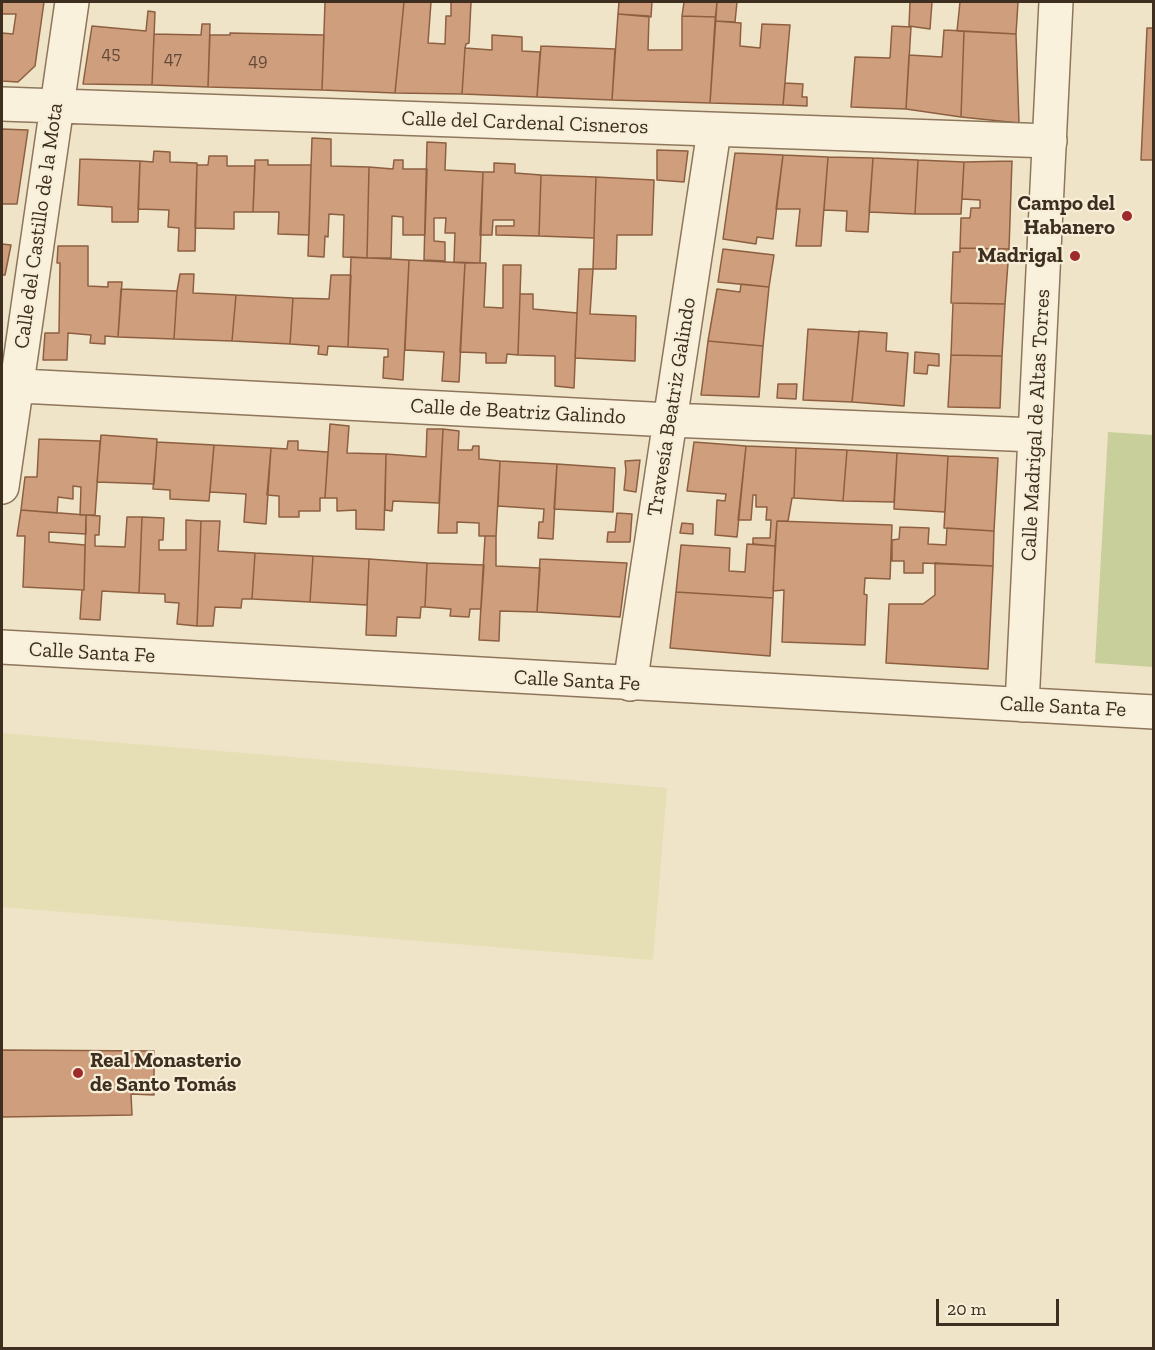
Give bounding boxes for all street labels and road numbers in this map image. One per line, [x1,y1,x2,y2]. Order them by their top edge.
street label: Calle del Castillo de la Mota [9,101,69,351]
street label: Calle del Cardenal Cisneros [401,106,649,140]
street label: Calle Madrigal de Altas Torres [1016,288,1056,562]
street label: Travesía Beatriz Galindo [642,296,702,518]
street label: Calle de Beatriz Galindo [410,394,626,430]
street label: Calle Santa Fe [28,637,156,669]
street label: Calle Santa Fe [513,665,641,697]
street label: Calle Santa Fe [999,691,1127,723]

